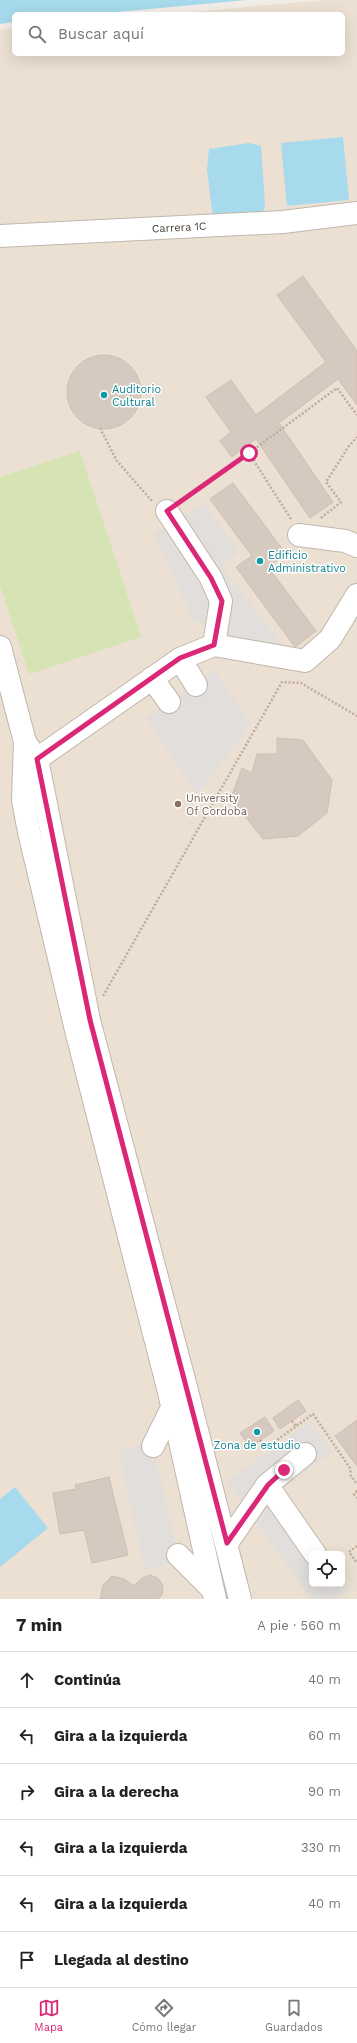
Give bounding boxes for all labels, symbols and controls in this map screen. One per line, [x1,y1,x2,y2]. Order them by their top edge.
search box [12,12,345,56]
icon: search [26,23,48,45]
text: Buscar aquí [58,25,144,43]
street label: Carrera 1C [151,220,207,235]
place label: Auditorio Cultural [112,383,161,409]
marker: Auditorio Cultural [99,390,109,400]
route start [240,444,258,462]
place label: Edificio Administrativo [268,549,346,575]
marker: Edificio Administrativo [255,556,265,566]
place label: University Of Cordoba [186,792,247,818]
marker: University Of Cordoba [173,799,183,809]
marker: Zona de estudio [252,1427,262,1437]
place label: Zona de estudio [214,1439,300,1452]
route end [275,1461,293,1479]
map controls [309,1551,345,1587]
button: locate [309,1551,345,1587]
text: 7 min [16,1615,62,1635]
text: A pie · 560 m [257,1618,341,1633]
icon: ahead [16,1669,38,1691]
text: Continúa [54,1671,121,1689]
text: 40 m [308,1672,341,1687]
icon: left [16,1725,38,1747]
text: Gira a la izquierda [54,1727,187,1745]
text: 60 m [308,1728,341,1743]
icon: right [16,1781,38,1803]
text: Gira a la derecha [54,1783,179,1801]
text: 90 m [308,1784,341,1799]
icon: left [16,1837,38,1859]
text: Gira a la izquierda [54,1839,187,1857]
text: 330 m [301,1840,341,1855]
icon: left [16,1893,38,1915]
text: Gira a la izquierda [54,1895,187,1913]
text: 40 m [308,1896,341,1911]
icon: arrive [16,1949,38,1971]
text: Llegada al destino [54,1951,189,1969]
tab: Mapa [34,1997,63,2034]
tab: Cómo llegar [132,1997,196,2034]
tab: Guardados [265,1997,323,2034]

